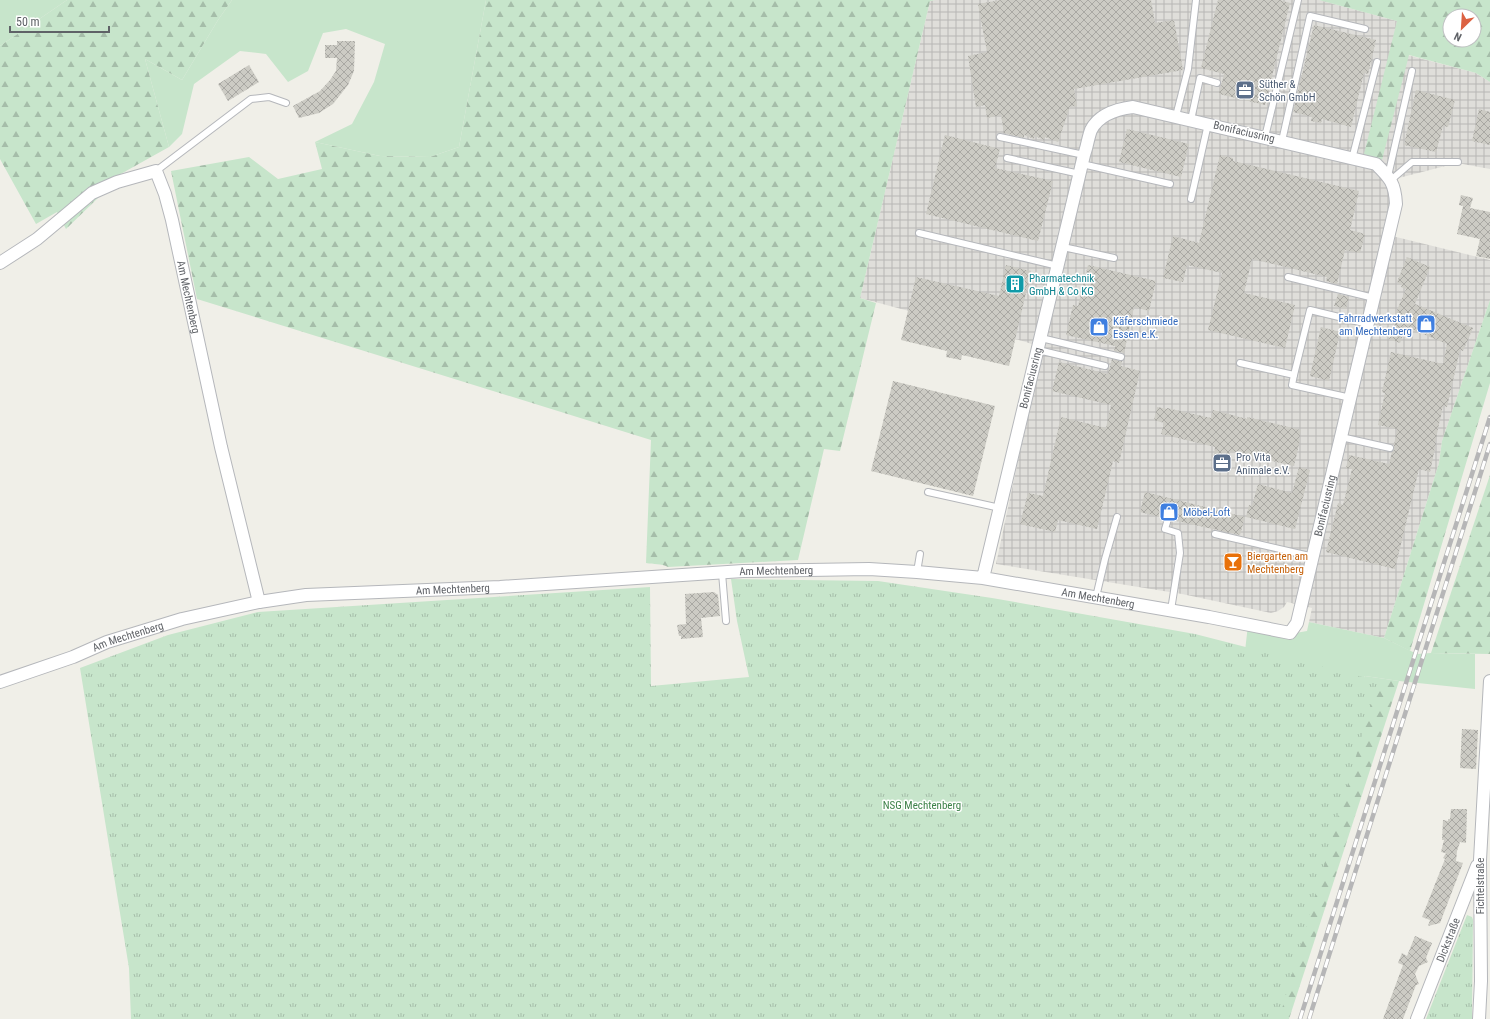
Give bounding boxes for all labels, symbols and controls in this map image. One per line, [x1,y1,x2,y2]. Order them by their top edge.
scale bar [10,8,109,34]
north arrow [1442,8,1482,48]
text: 50 m [16,15,40,29]
text: N [1452,29,1464,44]
place label: Süther & Schön GmbH [1259,78,1316,104]
office icon: Süther & Schön GmbH [1234,79,1256,101]
street label: Bonifaciusring [1212,119,1276,145]
street label: Am Mechtenberg [174,259,203,335]
place label: Pharmatechnik GmbH & Co KG [1029,272,1094,298]
building icon: Pharmatechnik GmbH & Co KG [1004,273,1026,295]
place label: Fahrradwerkstatt am Mechtenberg [1338,312,1412,338]
shop icon: Fahrradwerkstatt am Mechtenberg [1415,313,1437,335]
place label: Käferschmiede Essen e.K. [1113,315,1178,341]
shop icon: Käferschmiede Essen e.K. [1088,316,1110,338]
street label: Bonifaciusring [1017,346,1045,410]
place label: Pro Vita Animale e.V. [1236,451,1290,477]
office icon: Pro Vita Animale e.V. [1211,452,1233,474]
street label: Bonifaciusring [1311,474,1338,538]
shop icon: Möbel-Loft [1158,501,1180,523]
place label: Möbel-Loft [1183,506,1230,519]
place label: Biergarten am Mechtenberg [1247,550,1308,576]
bar icon: Biergarten am Mechtenberg [1222,551,1244,573]
street label: Am Mechtenberg [739,563,813,578]
street label: Am Mechtenberg [415,581,490,597]
street label: Am Mechtenberg [1060,585,1136,611]
street label: Am Mechtenberg [90,619,165,654]
park label: NSG Mechtenberg [883,799,961,812]
street label: Fichtelstraße [1474,858,1487,914]
street label: Dickstraße [1433,916,1463,964]

